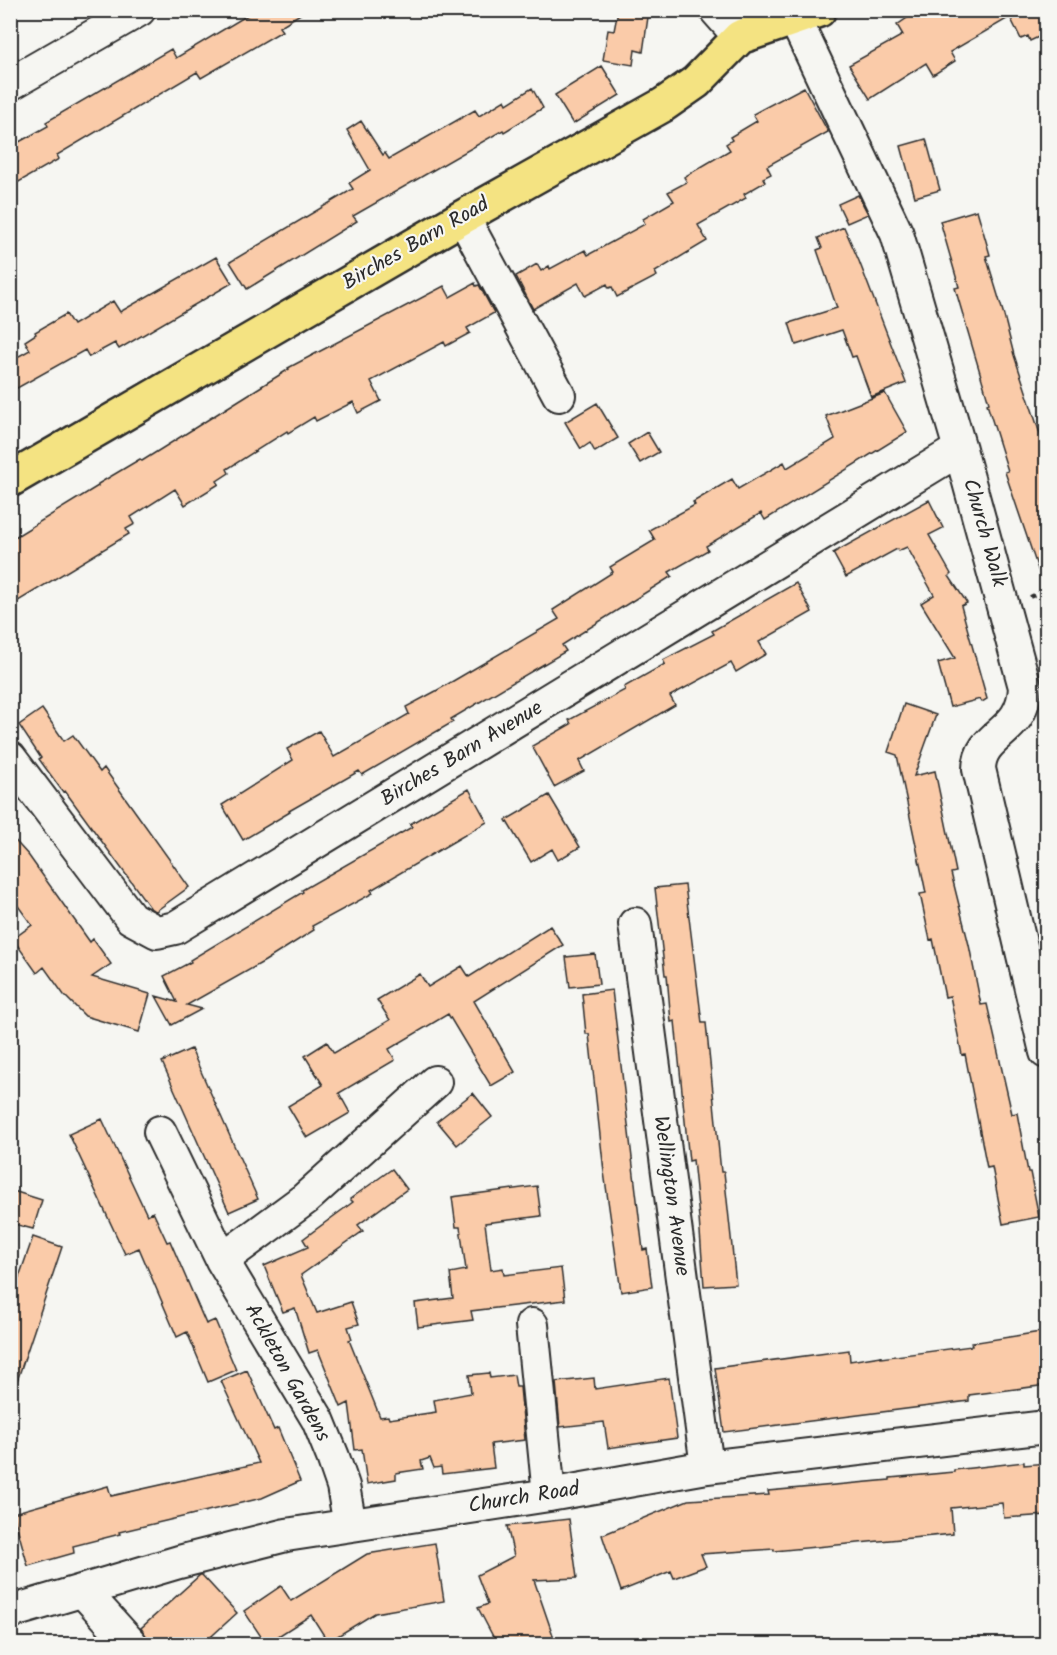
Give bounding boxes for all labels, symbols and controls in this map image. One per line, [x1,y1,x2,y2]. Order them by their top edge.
street label: Birches Barn Road [336,188,496,299]
street label: Church Walk [953,475,1015,591]
street label: Birches Barn Avenue [374,692,550,816]
street label: Wellington Avenue [643,1114,699,1279]
street label: Ackleton Gardens [235,1298,339,1448]
street label: Church Road [466,1473,582,1523]

